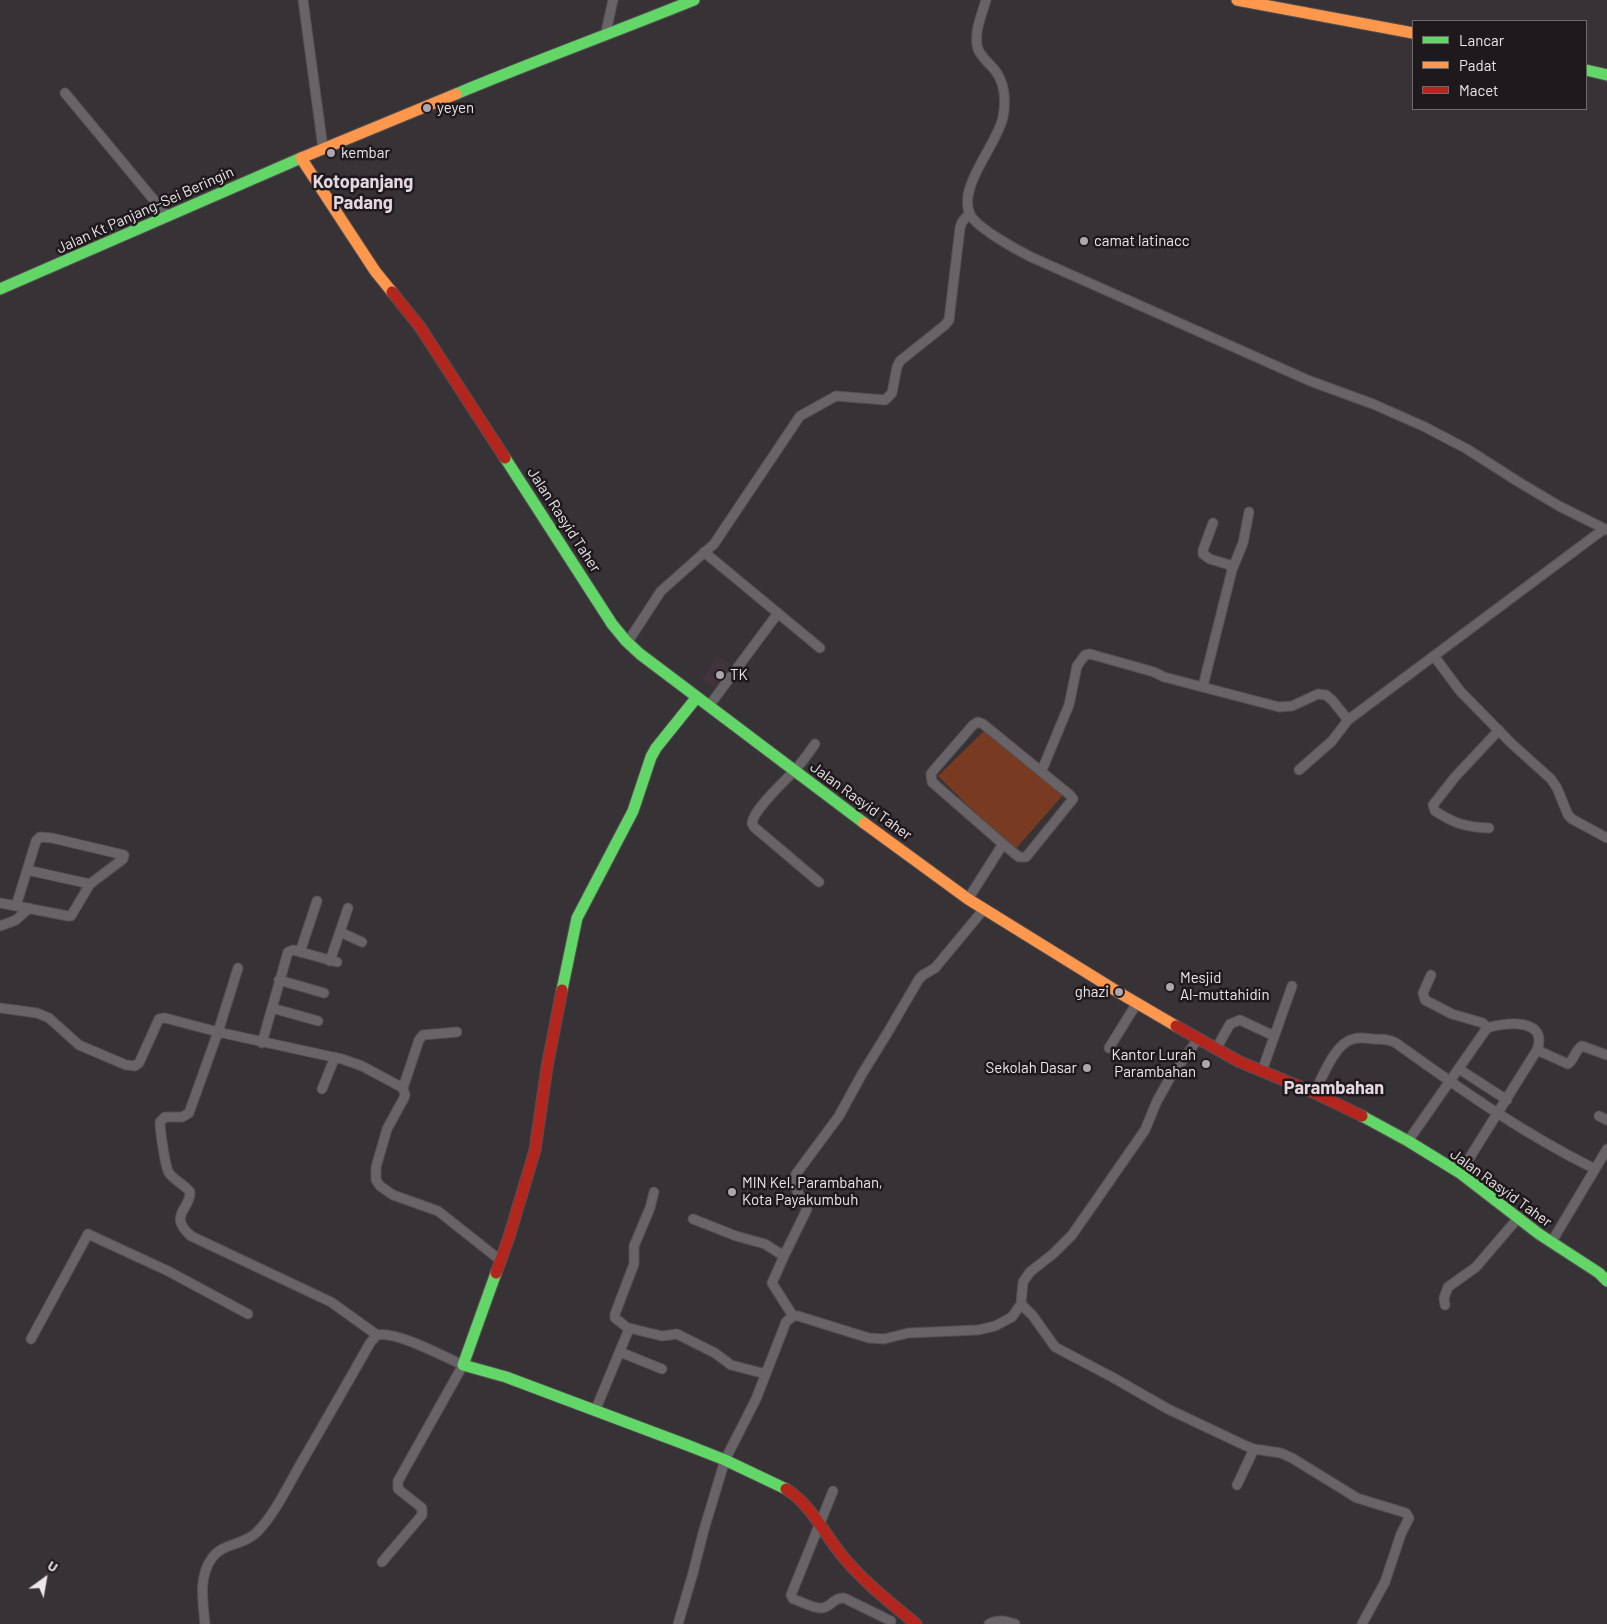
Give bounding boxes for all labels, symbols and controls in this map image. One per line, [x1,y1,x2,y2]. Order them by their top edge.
legend [1412,20,1587,110]
text: Lancar [1459,31,1504,49]
text: Padat [1459,56,1497,74]
text: Macet [1459,81,1499,99]
place label: yeyen [437,99,474,117]
marker: yeyen [421,102,433,114]
place label: kembar [341,144,390,162]
marker: kembar [325,147,337,159]
street label: Jalan Kt Panjang-Sei Beringin [53,163,237,257]
district label: Kotopanjang Padang [313,171,413,213]
place label: camat latinacc [1094,232,1190,250]
marker: camat latinacc [1078,235,1090,247]
street label: Jalan Rasyid Taher [523,464,605,576]
place label: TK [730,666,748,684]
marker: TK [714,669,726,681]
street label: Jalan Rasyid Taher [807,758,915,844]
place label: Mesjid Al-muttahidin [1180,969,1270,1004]
marker: Mesjid Al-muttahidin [1164,981,1176,993]
place label: ghazi [1075,983,1109,1001]
marker: ghazi [1113,986,1125,998]
place label: Kantor Lurah Parambahan [1111,1046,1196,1081]
marker: Kantor Lurah Parambahan [1200,1058,1212,1070]
place label: Sekolah Dasar [985,1059,1077,1077]
marker: Sekolah Dasar [1081,1062,1093,1074]
district label: Parambahan [1284,1077,1384,1099]
street label: Jalan Rasyid Taher [1447,1145,1555,1231]
place label: MIN Kel. Parambahan, Kota Payakumbuh [742,1174,883,1209]
marker: MIN Kel. Parambahan, Kota Payakumbuh [726,1186,738,1198]
north arrow [20,1554,70,1604]
text: U [45,1556,61,1575]

